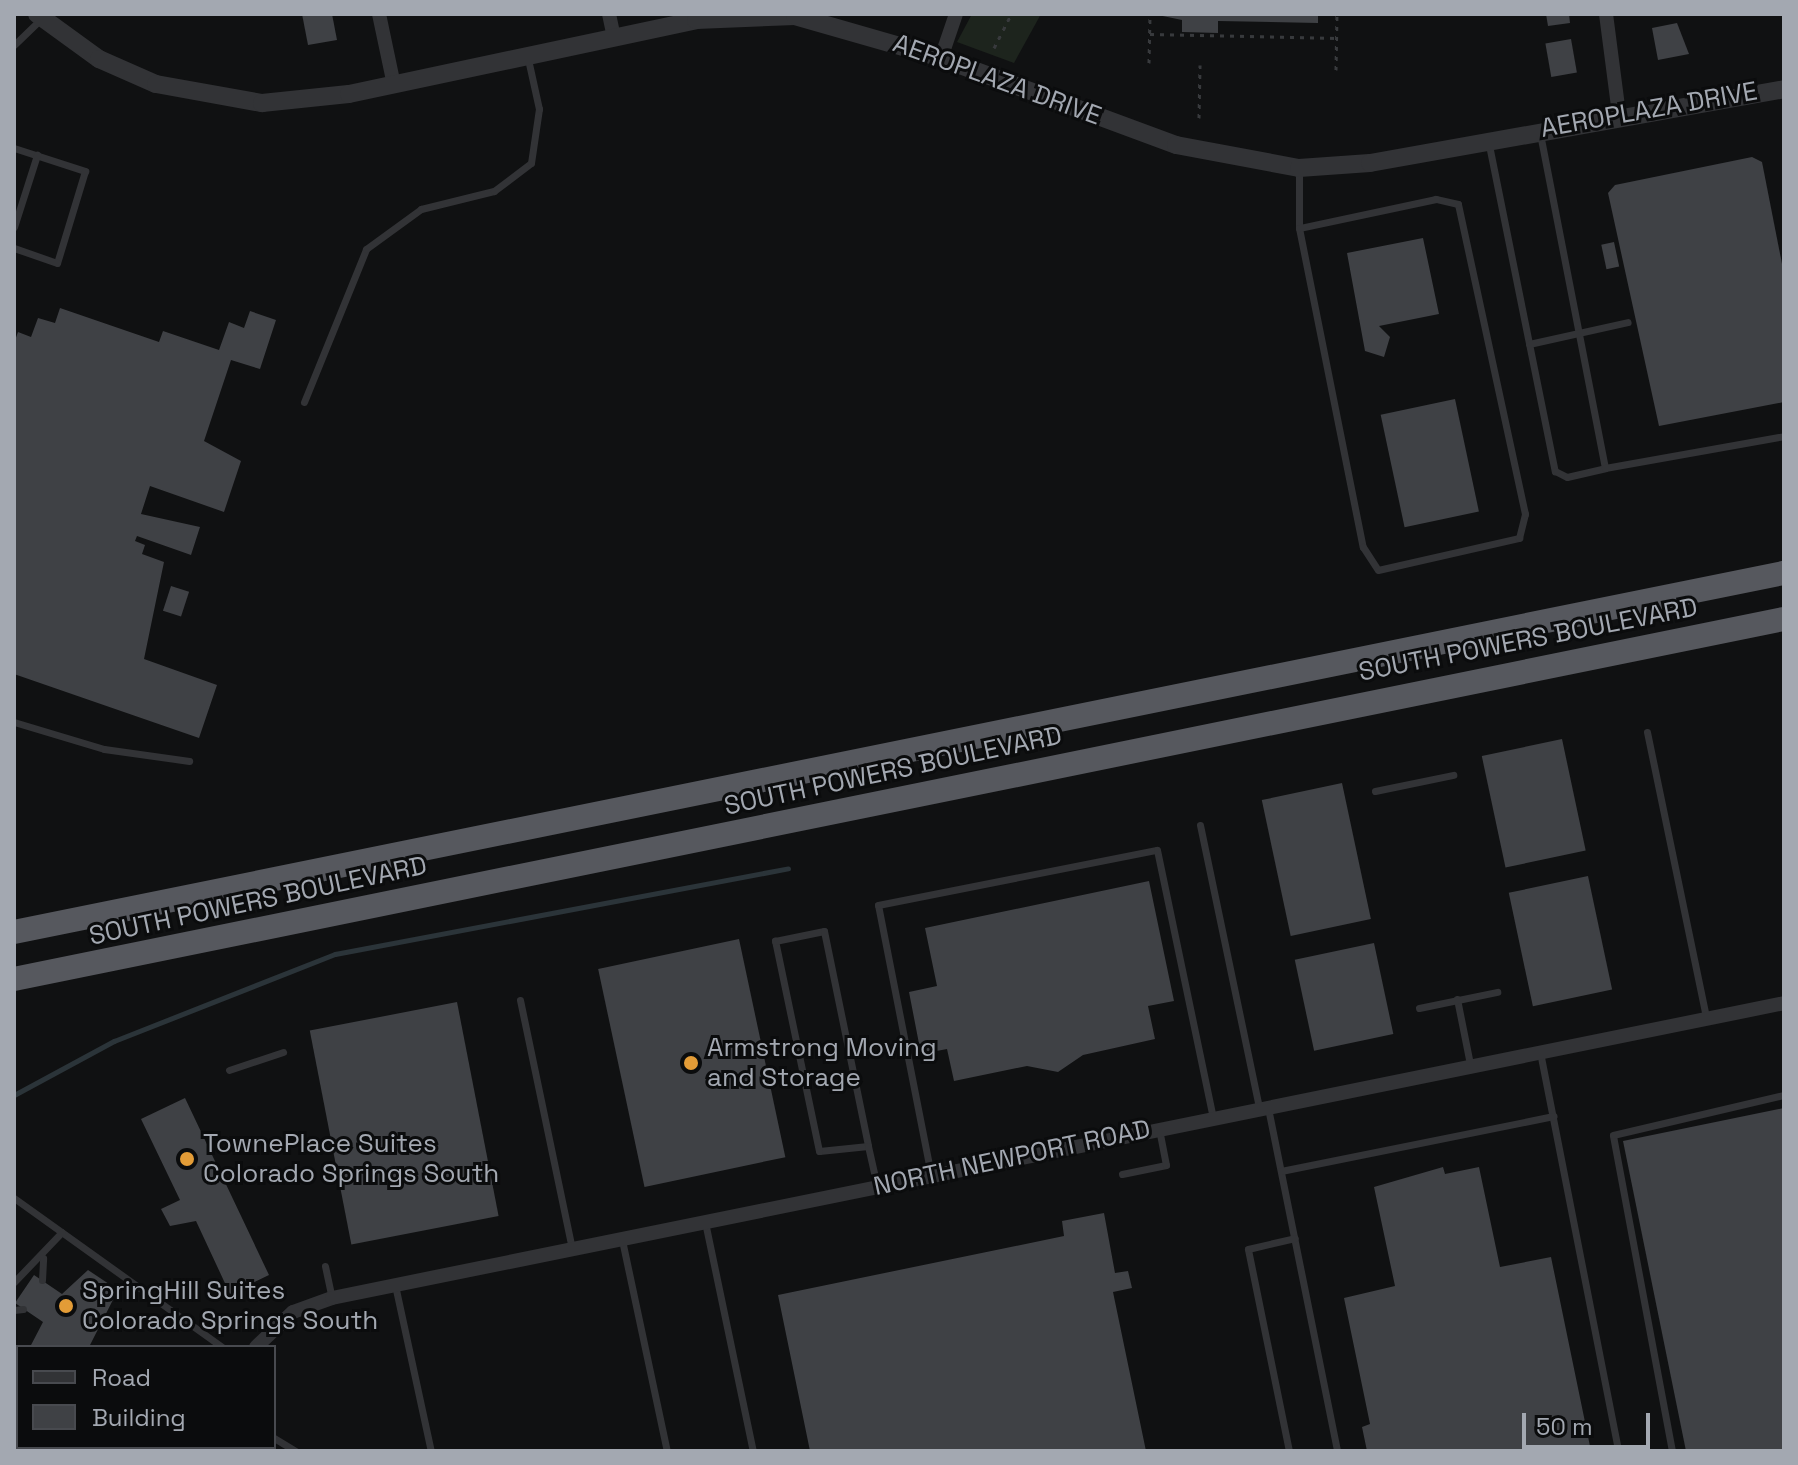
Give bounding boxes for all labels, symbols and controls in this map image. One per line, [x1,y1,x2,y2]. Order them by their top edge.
street label: AEROPLAZA DRIVE [888,28,1106,132]
street label: AEROPLAZA DRIVE [1538,76,1760,144]
street label: SOUTH POWERS BOULEVARD [1356,592,1700,688]
street label: SOUTH POWERS BOULEVARD [721,720,1065,822]
street label: SOUTH POWERS BOULEVARD [86,850,430,952]
place label: Armstrong Moving and Storage [707,1032,937,1094]
marker: Armstrong Moving and Storage [682,1054,700,1072]
street label: NORTH NEWPORT ROAD [870,1113,1154,1203]
place label: TownePlace Suites Colorado Springs South [203,1128,499,1190]
marker: TownePlace Suites Colorado Springs South [178,1150,196,1168]
place label: SpringHill Suites Colorado Springs South [82,1275,378,1336]
marker: SpringHill Suites Colorado Springs South [57,1297,75,1315]
legend [16,1345,276,1449]
text: Road [92,1362,151,1393]
scale bar [1526,1397,1654,1447]
text: Building [92,1402,186,1433]
text: 50 m [1536,1411,1593,1442]

